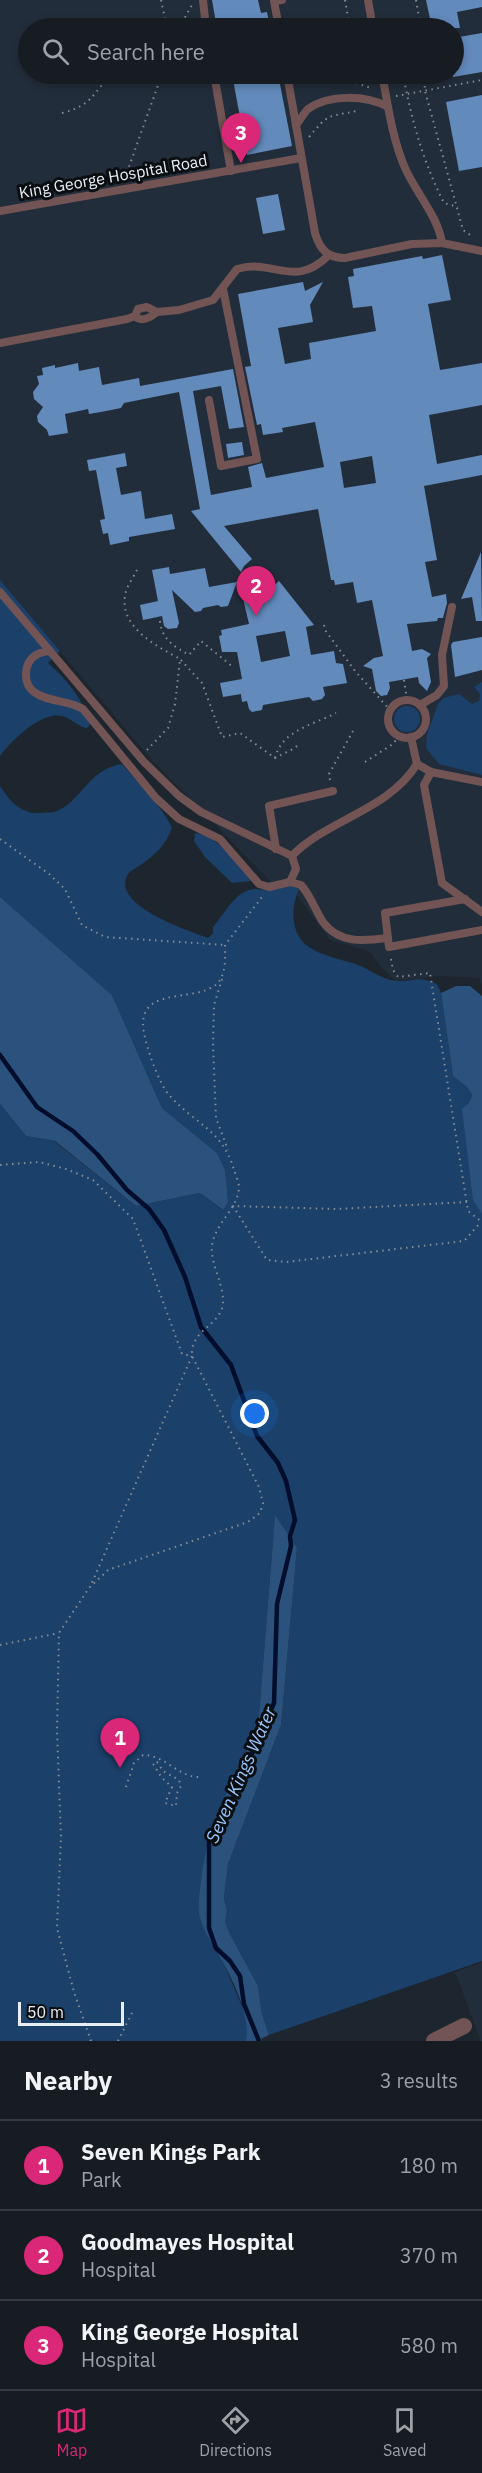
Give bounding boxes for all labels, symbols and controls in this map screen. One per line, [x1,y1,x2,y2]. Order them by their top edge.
search box [18,18,464,84]
icon: search [39,35,72,68]
text: Search here [87,37,205,66]
pin: 3 [222,114,260,163]
street label: King George Hospital Road [17,150,209,202]
pin: 2 [236,566,276,616]
your location [240,1399,269,1428]
water label: Seven Kings Water [200,1703,281,1846]
pin: 1 [100,1718,140,1768]
scale bar [18,1999,124,2026]
text: 50 m [27,2002,64,2022]
text: Nearby [24,2063,112,2097]
text: 3 results [380,2067,458,2094]
text: Seven Kings Park [81,2137,261,2166]
text: 1 [38,2152,50,2179]
text: 180 m [400,2152,458,2179]
text: Park [81,2166,121,2193]
text: Goodmayes Hospital [81,2227,294,2256]
text: 2 [38,2242,50,2269]
text: 370 m [400,2242,458,2269]
text: Hospital [81,2256,156,2283]
text: King George Hospital [81,2317,299,2346]
text: 3 [38,2332,50,2359]
text: 580 m [400,2332,458,2359]
text: Hospital [81,2346,156,2373]
tab: Map [55,2404,88,2460]
tab: Directions [199,2404,272,2460]
tab: Saved [383,2404,427,2460]

